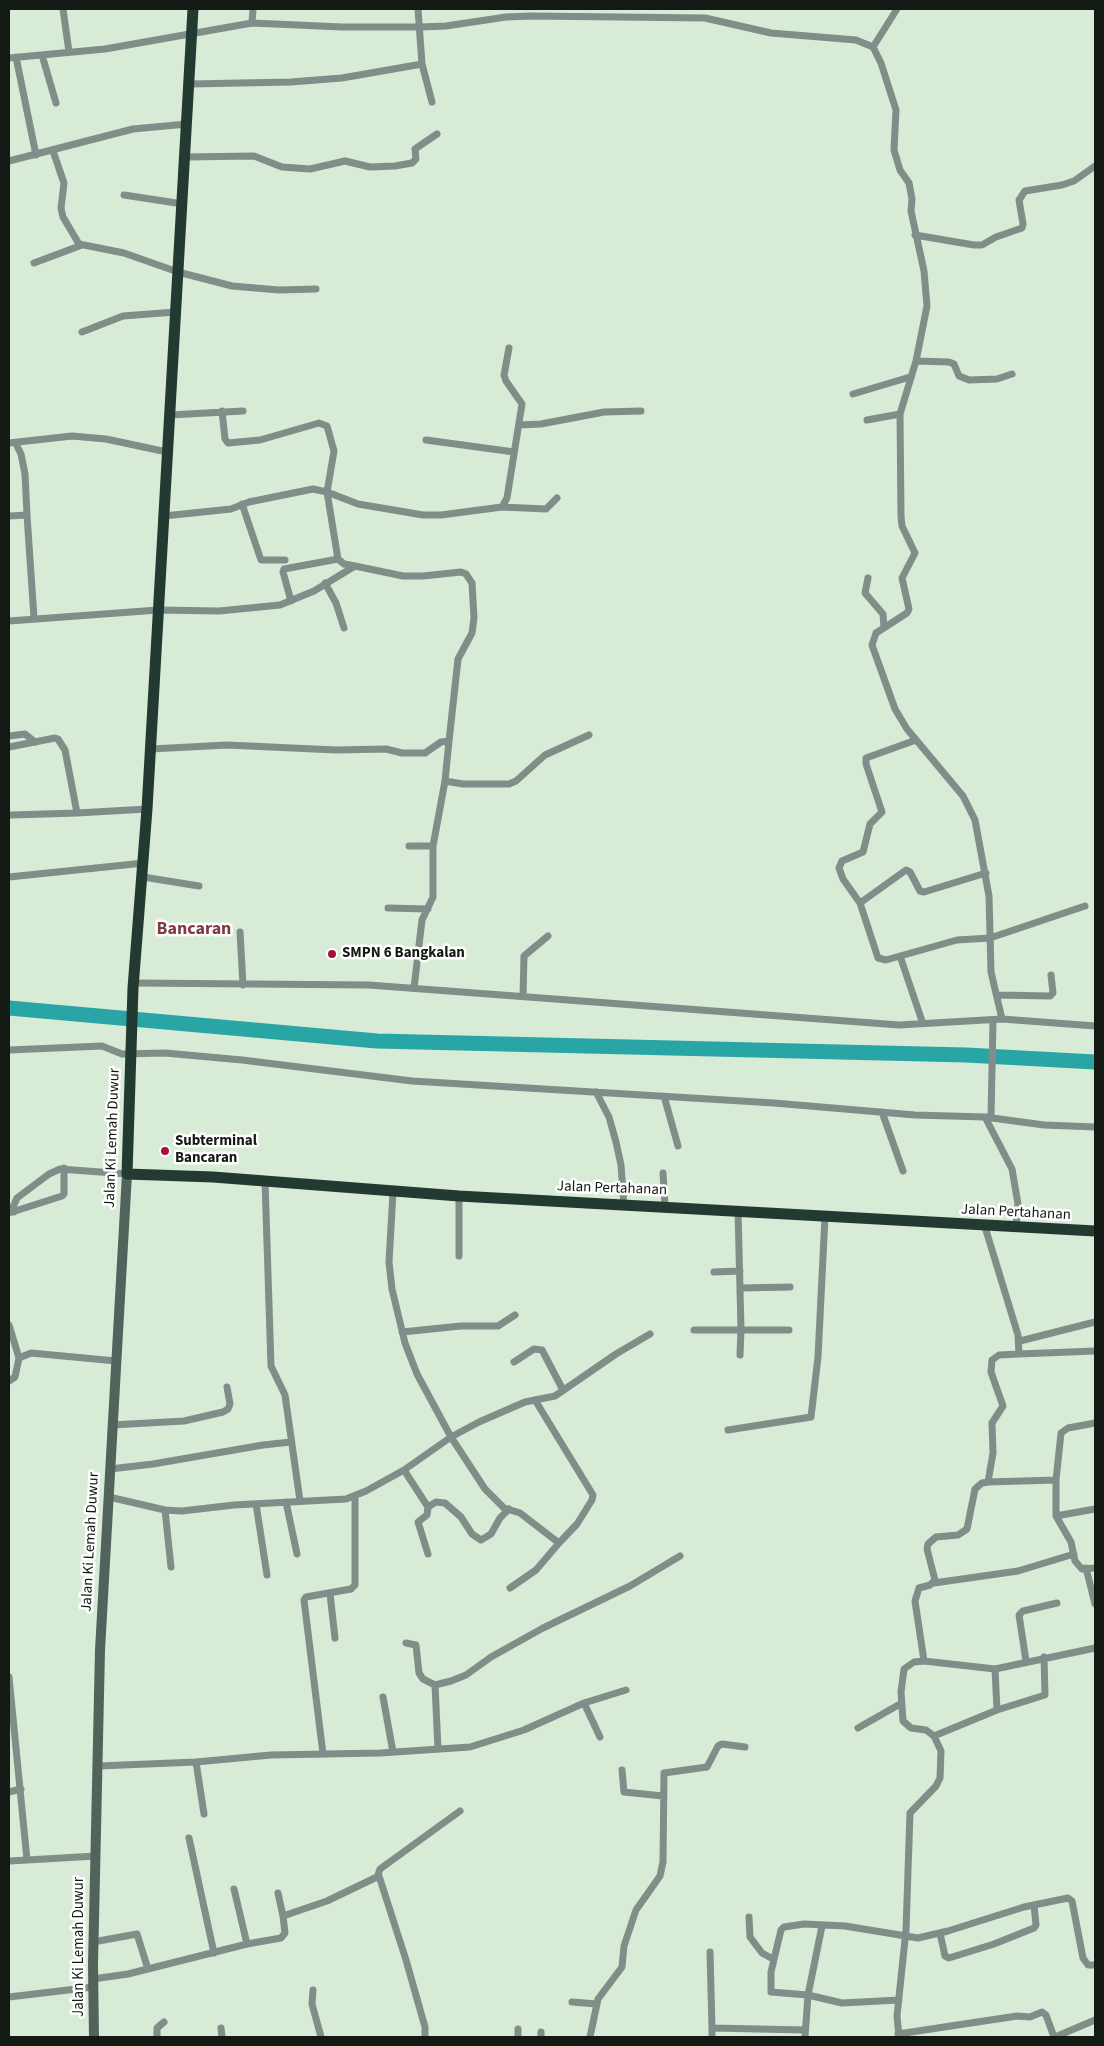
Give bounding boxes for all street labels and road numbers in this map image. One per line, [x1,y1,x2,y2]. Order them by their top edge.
street label: Jalan Ki Lemah Duwur [102,1068,124,1208]
street label: Jalan Pertahanan [557,1178,667,1200]
street label: Jalan Pertahanan [961,1201,1071,1225]
street label: Jalan Ki Lemah Duwur [78,1472,104,1612]
street label: Jalan Ki Lemah Duwur [71,1877,89,2017]

